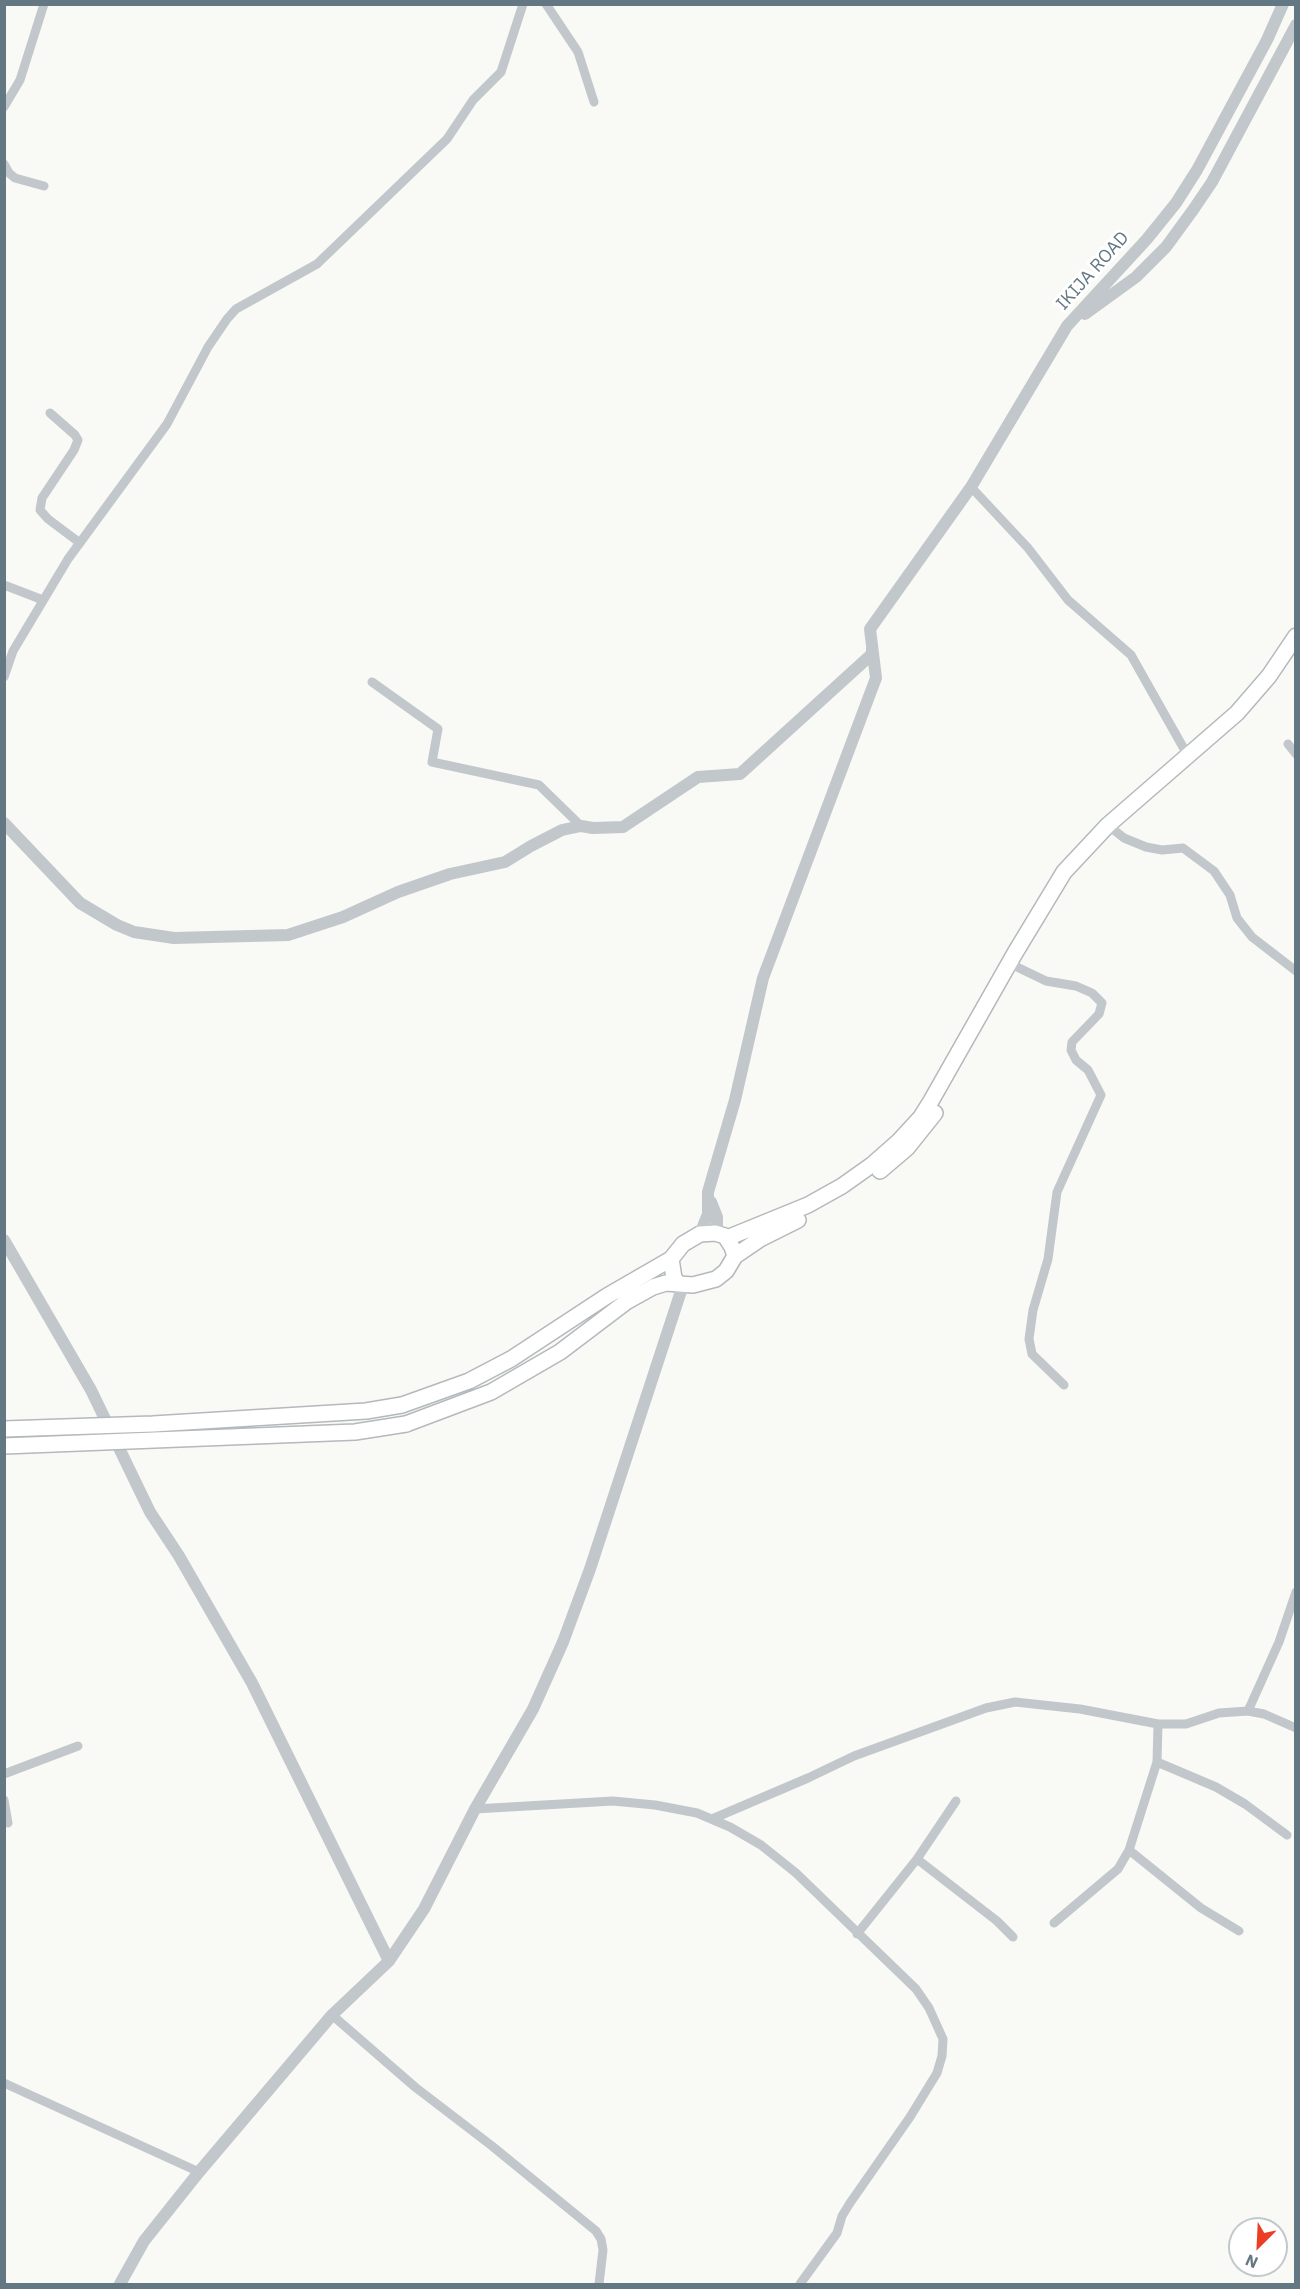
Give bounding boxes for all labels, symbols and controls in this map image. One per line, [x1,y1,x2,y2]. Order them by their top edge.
street label: IKIJA ROAD [1052,227,1134,315]
north arrow [1228,2217,1288,2277]
text: N [1242,2250,1261,2273]

